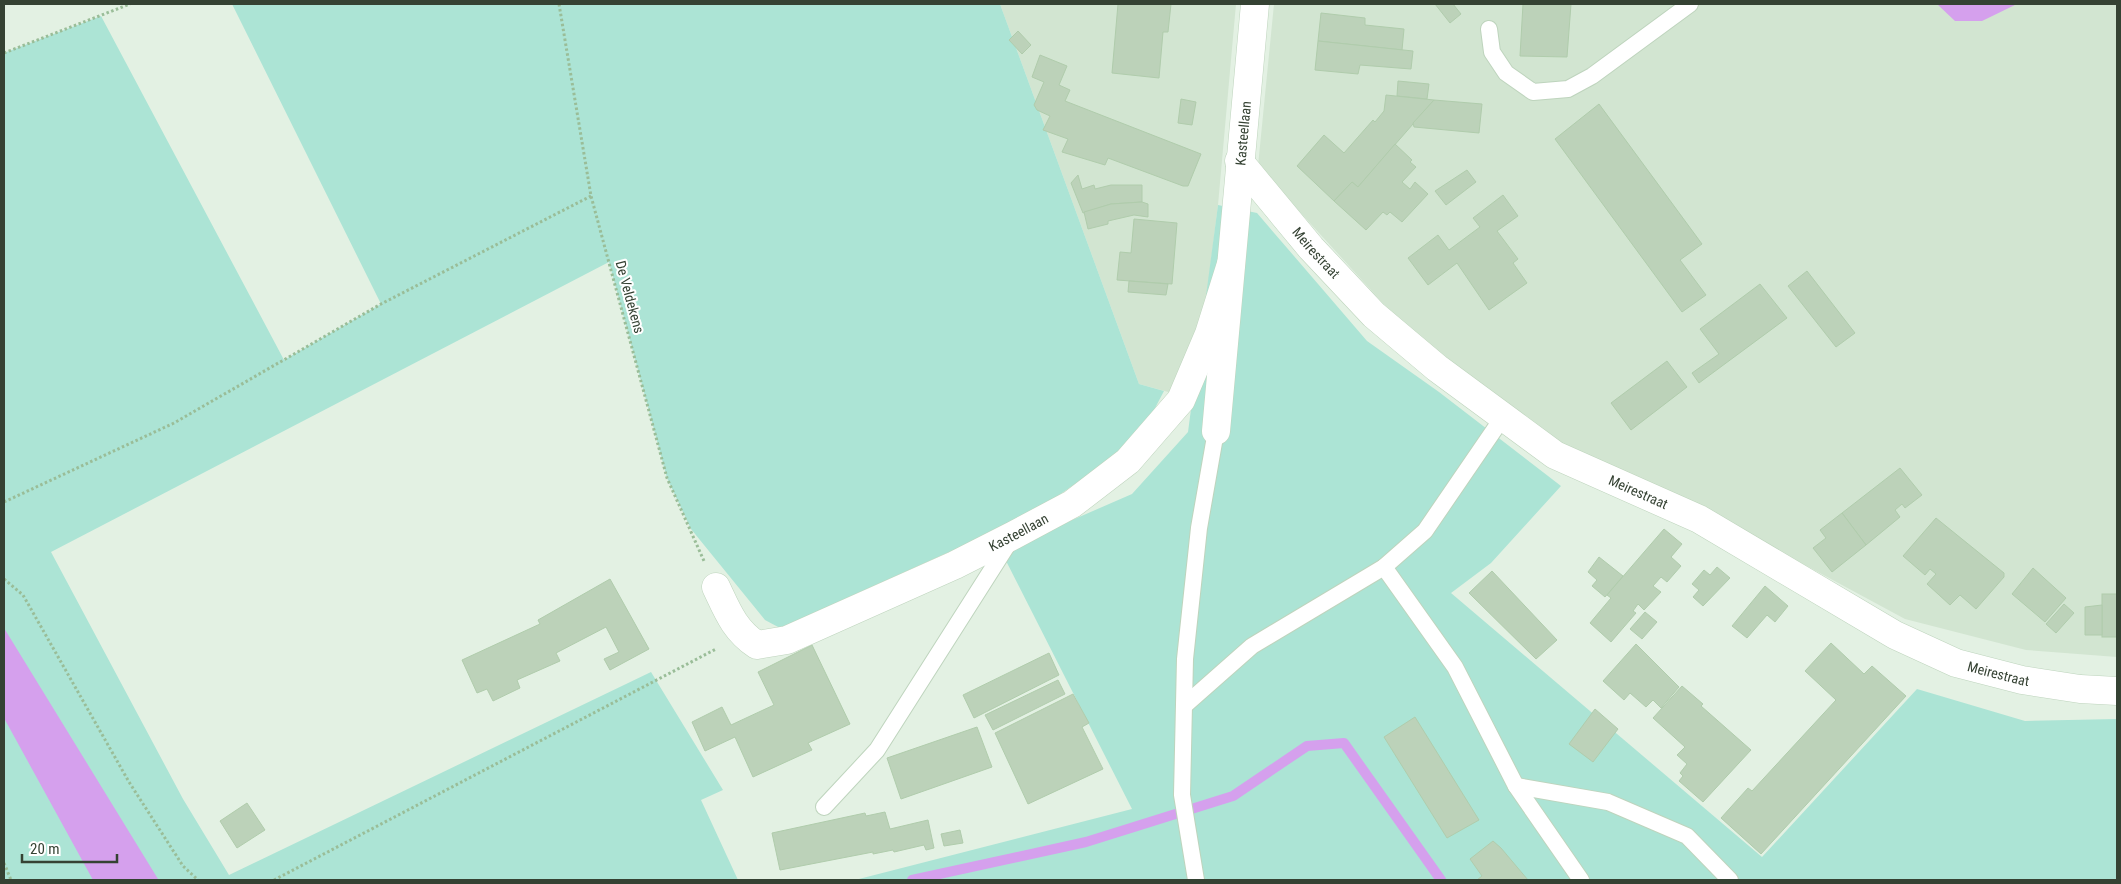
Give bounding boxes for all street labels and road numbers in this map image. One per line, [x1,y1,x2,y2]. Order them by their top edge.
street label: Kasteellaan [1232,100,1254,166]
street label: Meirestraat [1289,224,1343,282]
street label: De Veldekens [613,259,647,335]
street label: Meirestraat [1606,472,1670,512]
street label: Kasteellaan [986,510,1051,554]
street label: Meirestraat [1966,658,2030,689]

